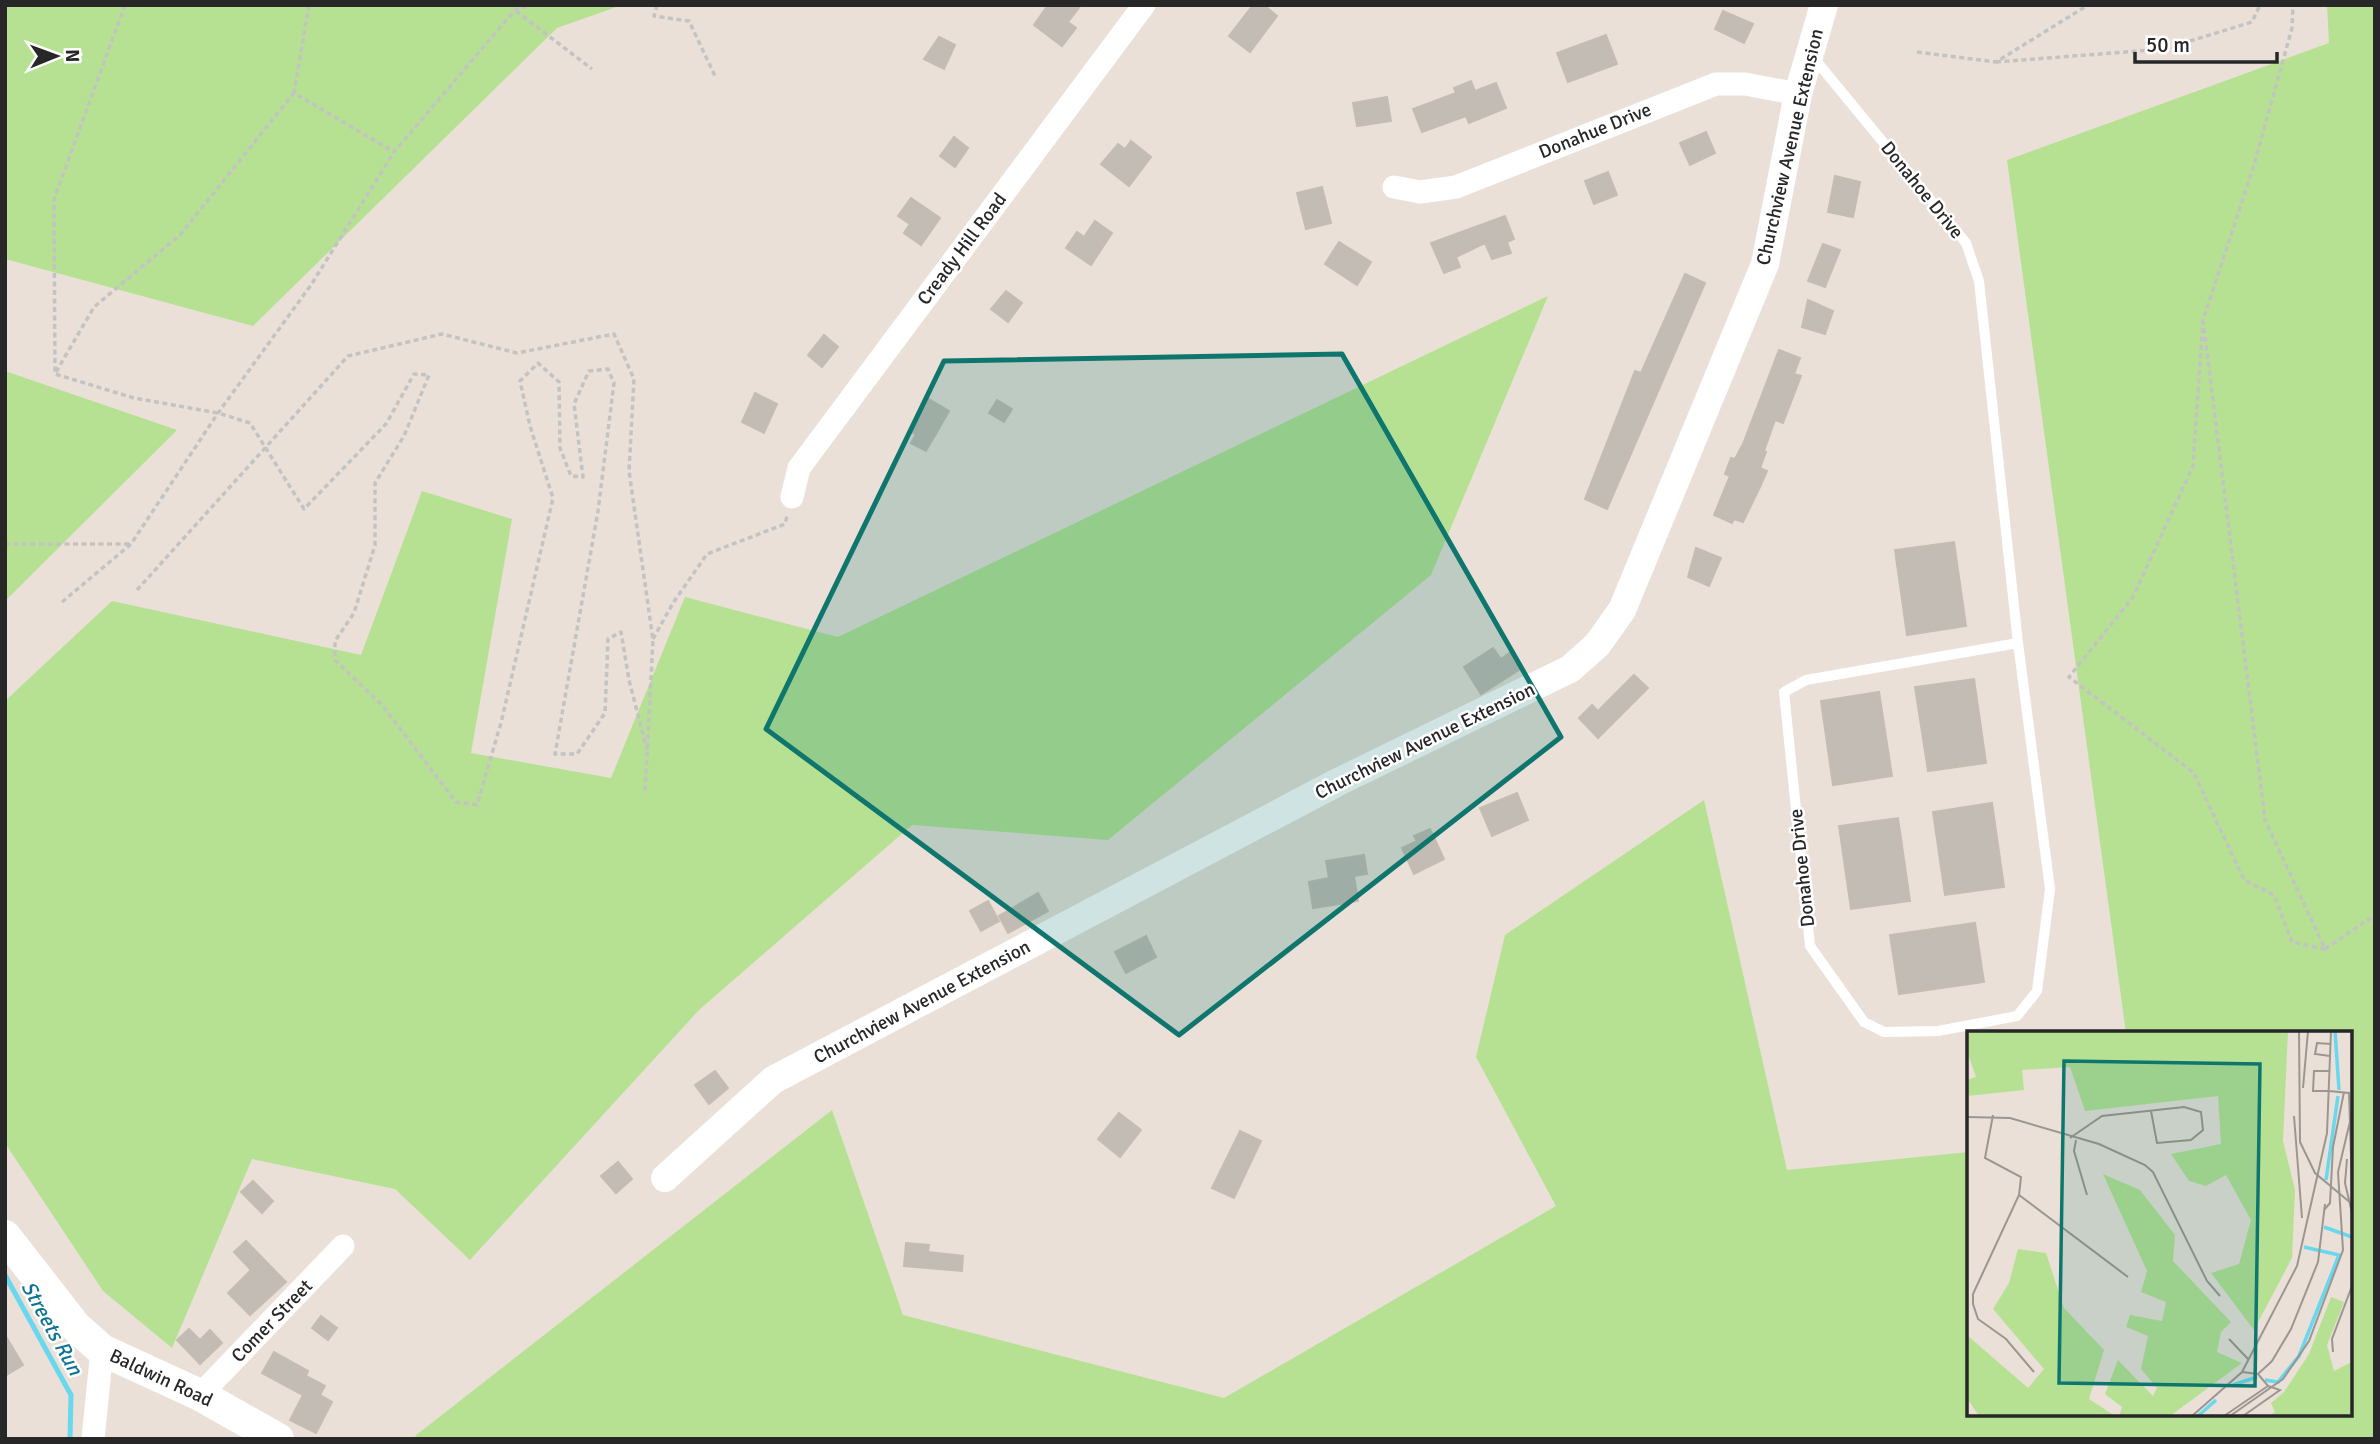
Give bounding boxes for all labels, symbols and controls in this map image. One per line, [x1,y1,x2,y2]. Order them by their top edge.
north arrow [21,21,91,91]
scale bar [2135,21,2277,65]
street label: Churchview Avenue Extension [1751,26,1829,268]
text: 50 m [2146,32,2190,58]
text: N [60,49,84,63]
street label: Donahue Drive [1535,98,1655,164]
street label: Donahoe Drive [1875,136,1969,244]
street label: Cready Hill Road [912,188,1012,310]
street label: Churchview Avenue Extension [1311,677,1539,805]
street label: Donahoe Drive [1784,808,1820,928]
street label: Churchview Avenue Extension [810,935,1034,1069]
inset map [1967,1031,2352,1416]
street label: Comer Street [226,1274,318,1368]
water label: Streets Run [16,1276,89,1380]
street label: Baldwin Road [106,1344,216,1412]

